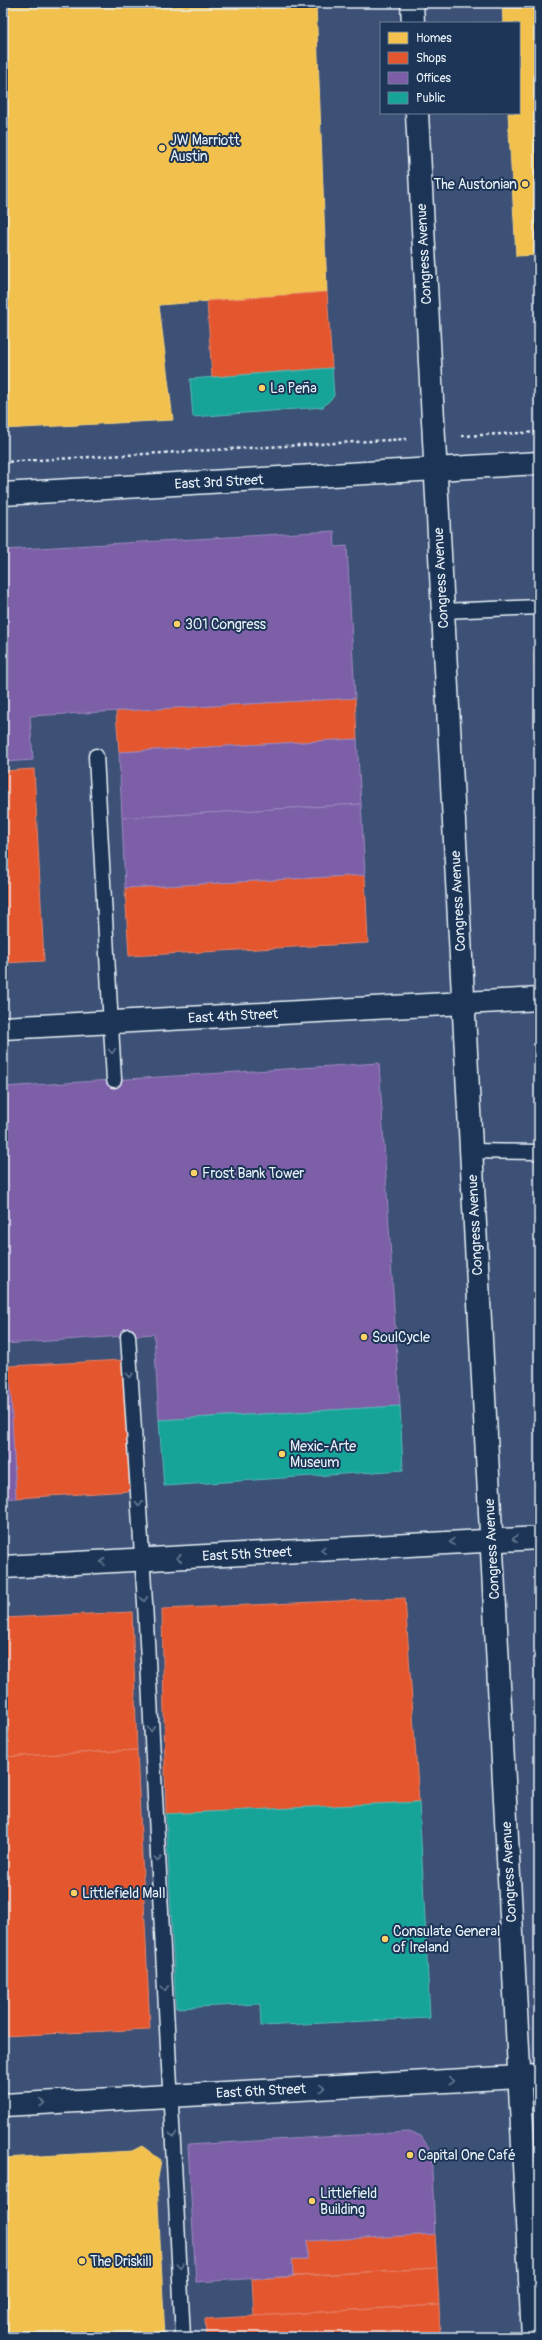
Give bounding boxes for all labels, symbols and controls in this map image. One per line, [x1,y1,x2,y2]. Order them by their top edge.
legend [380,22,520,114]
text: Homes [416,31,452,46]
text: Shops [416,51,447,66]
text: Offices [416,71,452,86]
text: Public [416,91,446,106]
place label: JW Marriott Austin [170,132,240,165]
marker: JW Marriott Austin [157,143,167,153]
place label: The Austonian [433,176,517,193]
marker: The Austonian [520,179,530,189]
street label: Congress Avenue [413,203,435,305]
place label: La Peña [270,380,317,397]
marker: La Peña [257,383,267,393]
street label: East 3rd Street [174,471,264,493]
street label: Congress Avenue [430,527,452,629]
place label: 301 Congress [185,616,267,633]
marker: 301 Congress [172,619,182,629]
street label: Congress Avenue [447,850,469,952]
street label: East 4th Street [188,1005,279,1027]
one-way arrow [108,1048,117,1054]
place label: Frost Bank Tower [202,1165,304,1182]
marker: Frost Bank Tower [189,1168,199,1178]
street label: Congress Avenue [464,1174,486,1276]
place label: SoulCycle [372,1329,430,1346]
marker: SoulCycle [359,1332,369,1342]
one-way arrow [126,1372,135,1378]
place label: Mexic-Arte Museum [290,1438,356,1471]
marker: Mexic-Arte Museum [277,1449,287,1459]
street label: Congress Avenue [481,1498,503,1600]
one-way arrow [134,1501,143,1508]
one-way arrow [512,1535,518,1543]
one-way arrow [449,1538,455,1547]
street label: East 5th Street [202,1543,293,1565]
one-way arrow [320,1545,326,1554]
one-way arrow [176,1554,182,1562]
one-way arrow [100,1558,106,1567]
one-way arrow [140,1596,149,1602]
one-way arrow [147,1726,156,1732]
street label: Congress Avenue [498,1821,520,1923]
one-way arrow [154,1856,162,1862]
place label: Littlefield Mall [82,1885,165,1902]
marker: Littlefield Mall [69,1888,79,1898]
place label: Consulate General of Ireland [393,1923,500,1956]
marker: Consulate General of Ireland [380,1934,390,1944]
one-way arrow [160,1985,169,1991]
one-way arrow [448,2077,454,2086]
street label: East 6th Street [216,2080,307,2102]
one-way arrow [319,2084,325,2093]
one-way arrow [39,2099,45,2108]
one-way arrow [168,2132,177,2138]
place label: Capital One Café [418,2147,516,2164]
marker: Capital One Café [405,2150,415,2160]
place label: Littlefield Building [320,2185,377,2218]
marker: Littlefield Building [307,2196,317,2206]
place label: The Driskill [90,2253,152,2270]
marker: The Driskill [77,2256,87,2266]
one-way arrow [175,2262,184,2268]

